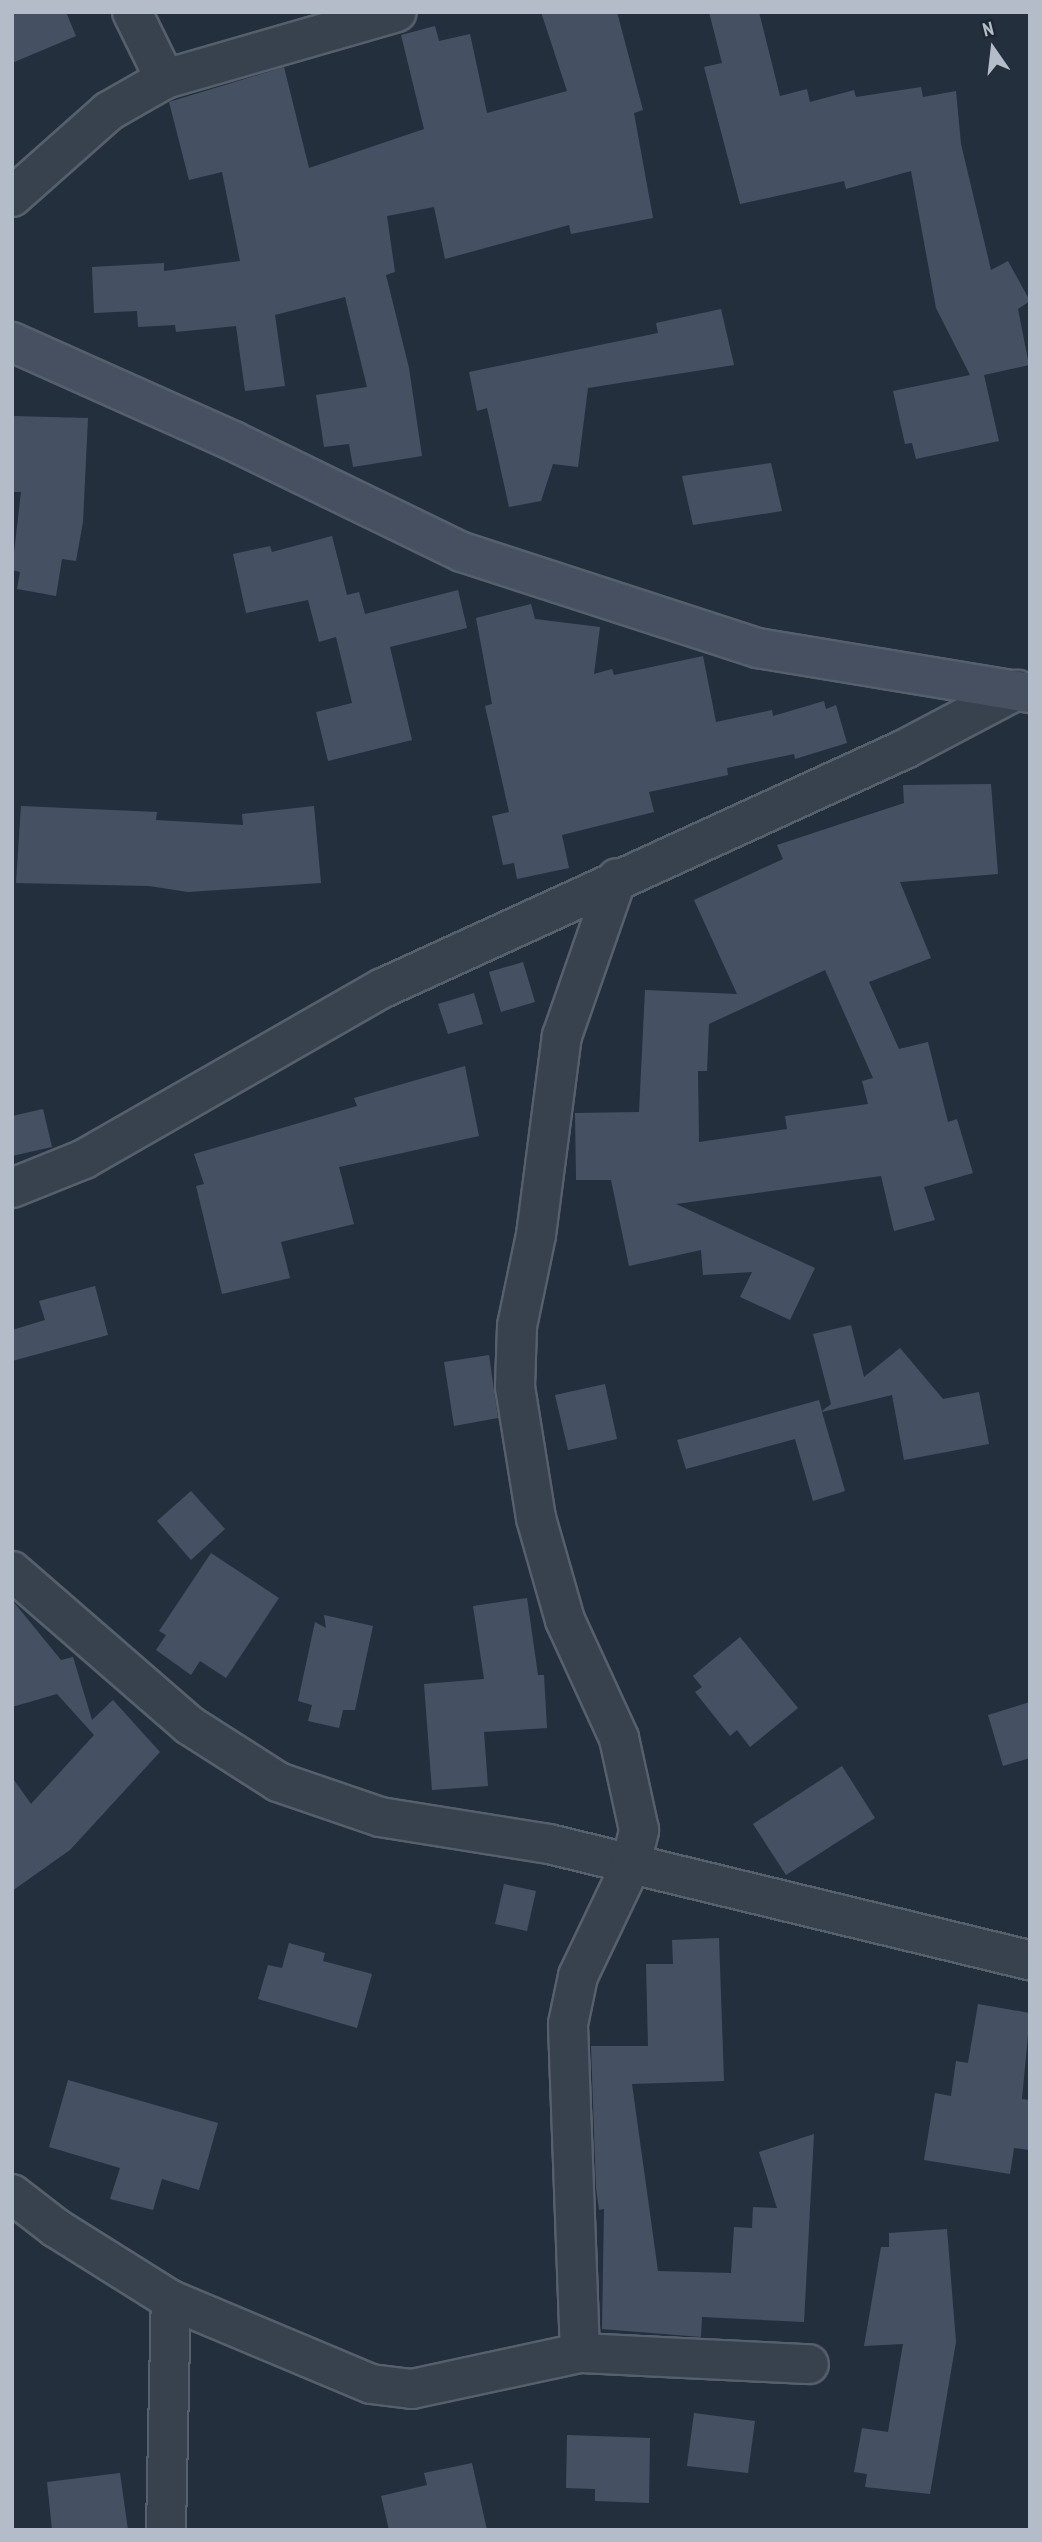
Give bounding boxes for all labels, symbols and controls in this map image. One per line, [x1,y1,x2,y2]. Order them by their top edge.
north arrow [958,14,1028,84]
text: N [980,16,996,42]

